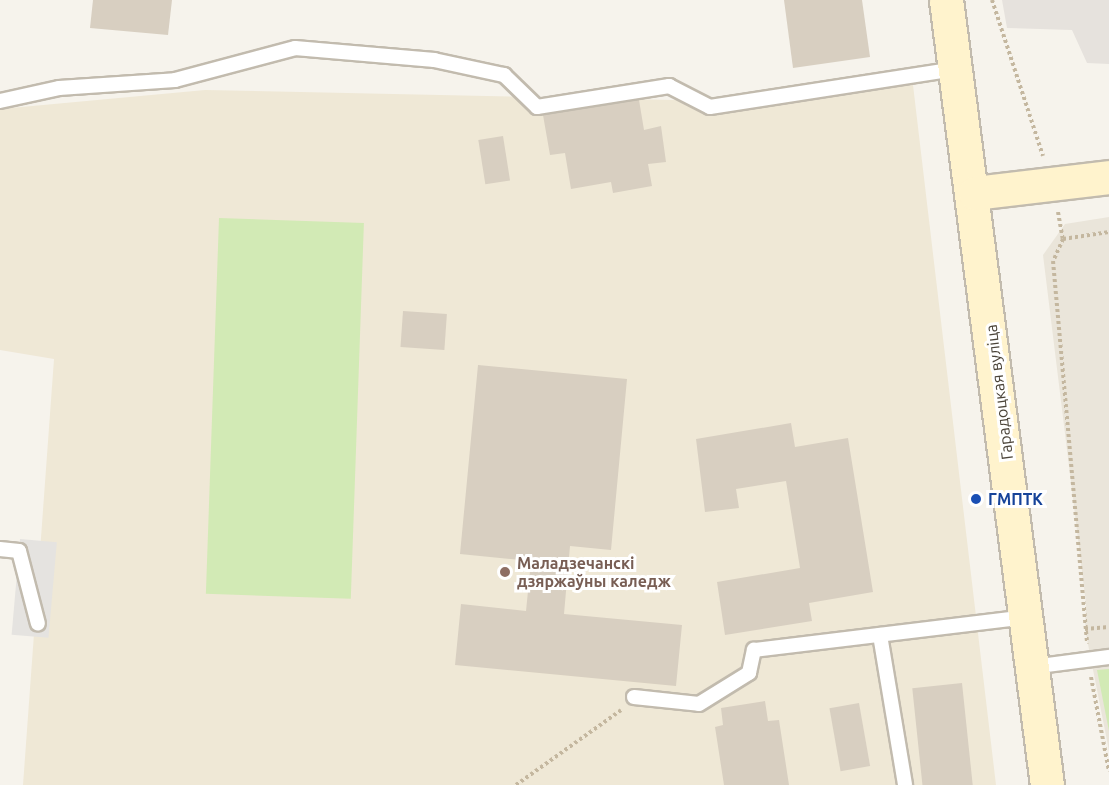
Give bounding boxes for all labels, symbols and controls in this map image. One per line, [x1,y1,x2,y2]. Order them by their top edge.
street label: Гарадоцкая вуліца [981,323,1017,461]
place label: ГМПТК [988,489,1043,509]
marker: ГМПТК [969,492,983,506]
place label: Маладзечанскі дзяржаўны каледж [517,553,671,591]
marker: Маладзечанскі дзяржаўны каледж [498,565,512,579]

